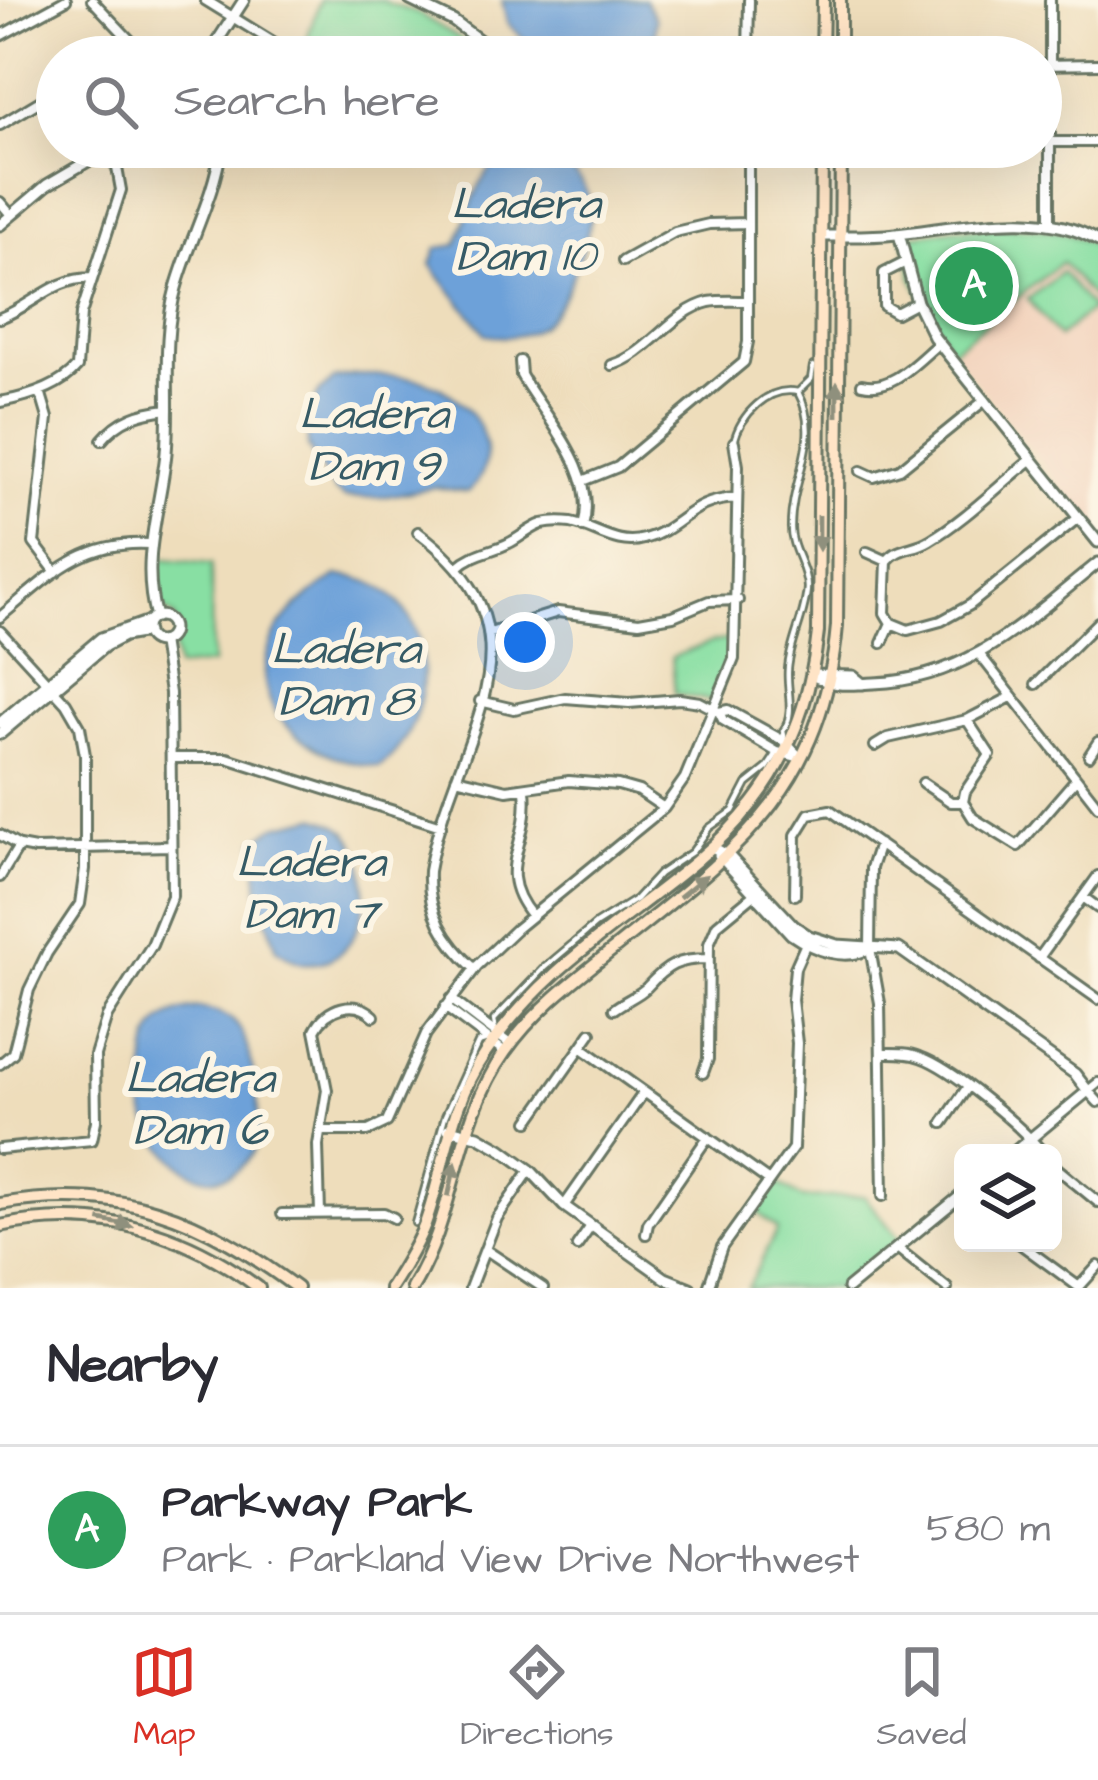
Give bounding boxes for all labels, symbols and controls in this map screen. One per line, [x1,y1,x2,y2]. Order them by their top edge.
search box [36,36,1062,168]
icon: search [78,69,144,135]
text: Search here [174,71,440,133]
water label: Ladera Dam 10 [451,174,603,288]
pin: A [935,241,1013,331]
one-way arrow [827,379,847,417]
water label: Ladera Dam 9 [299,384,451,498]
one-way arrow [809,515,829,553]
your location [495,612,555,672]
water label: Ladera Dam 8 [271,619,423,733]
water label: Ladera Dam 7 [236,832,388,946]
one-way arrow [677,874,708,899]
water label: Ladera Dam 6 [125,1048,277,1162]
map controls [954,1144,1062,1252]
button: layers [954,1144,1062,1252]
one-way arrow [444,1159,463,1197]
one-way arrow [97,1214,135,1233]
text: Nearby [48,1331,218,1402]
text: Parkway Park [162,1472,472,1534]
text: A [75,1503,99,1557]
text: 580 m [927,1503,1050,1557]
text: Park · Parkland View Drive Northwest [162,1534,859,1588]
tab: Map [131,1639,197,1757]
tab: Directions [460,1639,614,1757]
tab: Saved [877,1639,967,1757]

